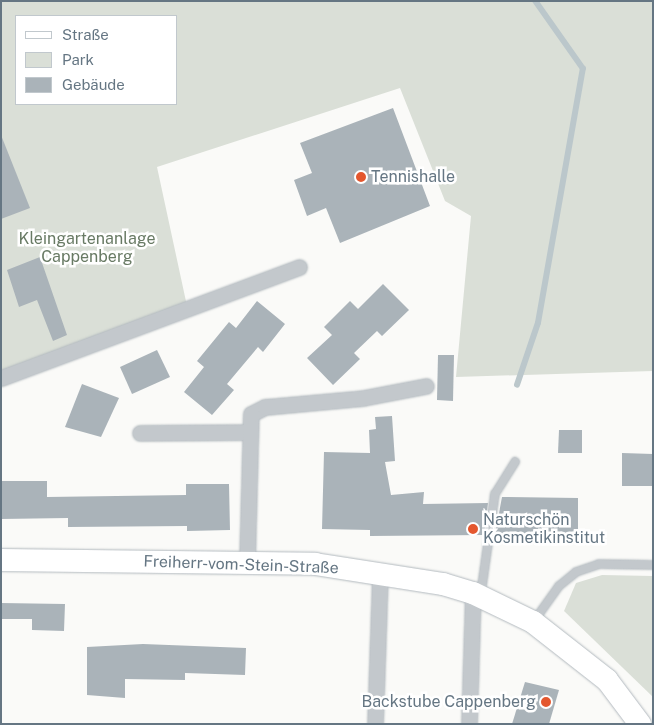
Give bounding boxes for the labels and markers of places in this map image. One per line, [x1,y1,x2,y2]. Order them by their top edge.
place label: Tennishalle [371,167,455,187]
marker: Tennishalle [355,171,367,183]
place label: Naturschön Kosmetikinstitut [483,510,605,548]
marker: Naturschön Kosmetikinstitut [467,523,479,535]
place label: Backstube Cappenberg [361,692,536,712]
marker: Backstube Cappenberg [540,696,552,708]

